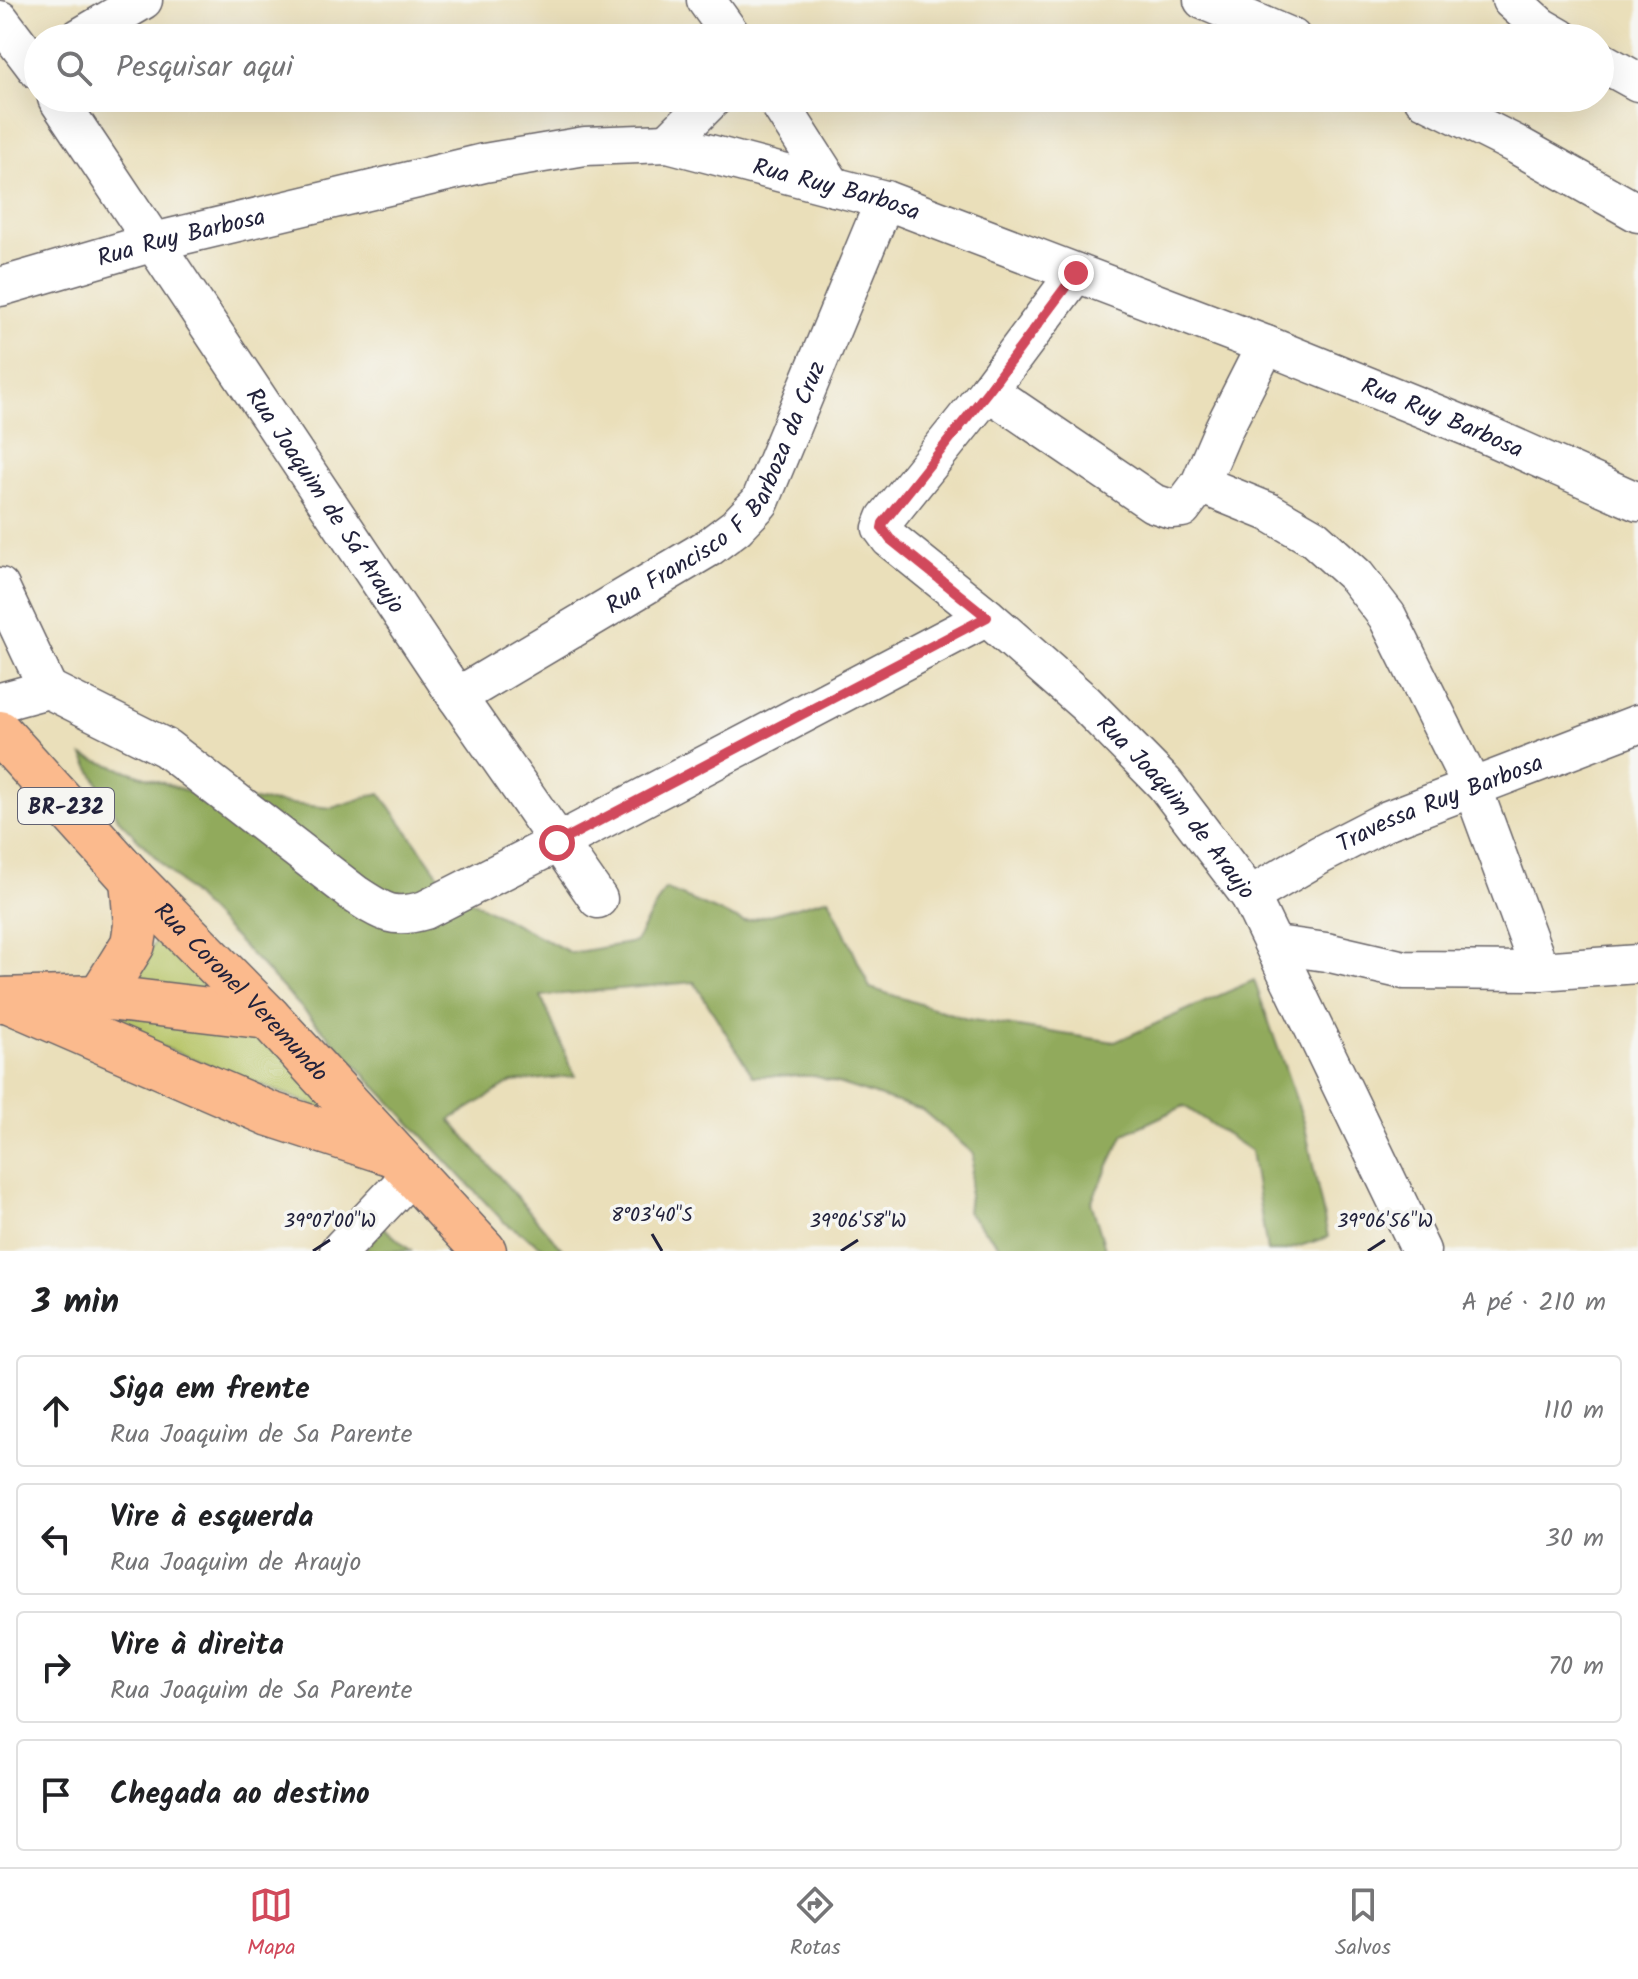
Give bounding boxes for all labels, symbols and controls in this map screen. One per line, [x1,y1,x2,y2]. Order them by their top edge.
search box [24,24,1614,112]
text: Pesquisar aqui [116,44,293,92]
icon: search [52,46,96,90]
street label: Rua Ruy Barbosa [748,148,926,233]
street label: Rua Ruy Barbosa [93,198,270,279]
route end [1058,255,1094,291]
street label: Rua Francisco F Barboza da Cruz [598,355,837,626]
street label: Rua Ruy Barbosa [1355,368,1529,470]
street label: Rua Joaquim de Sá Araujo [235,380,415,623]
street label: Rua Joaquim de Araujo [1086,706,1265,909]
street label: Travessa Ruy Barbosa [1330,744,1549,864]
road number: BR-232 [18,788,114,824]
route start [539,825,575,861]
street label: Rua Coronel Veremundo [144,893,337,1092]
text: 8°03'40"S [611,1200,693,1232]
text: 39°07'00"W [284,1206,376,1238]
text: 39°06'58"W [809,1206,907,1238]
text: 39°06'56"W [1337,1206,1433,1238]
text: 3 min [32,1276,119,1330]
text: A pé · 210 m [1462,1282,1606,1324]
text: Siga em frente [110,1366,310,1414]
icon: ahead [34,1389,78,1433]
text: 110 m [1544,1390,1604,1432]
text: Rua Joaquim de Sa Parente [110,1414,412,1456]
text: Vire à esquerda [110,1494,314,1542]
icon: left [34,1517,78,1561]
text: 30 m [1545,1518,1604,1560]
text: Rua Joaquim de Araujo [110,1542,361,1584]
text: Vire à direita [110,1622,284,1670]
icon: right [34,1645,78,1689]
text: 70 m [1548,1646,1604,1688]
text: Rua Joaquim de Sa Parente [110,1670,412,1712]
text: Chegada ao destino [110,1771,370,1819]
icon: arrive [34,1773,78,1817]
tab: Mapa [247,1883,296,1966]
tab: Rotas [790,1883,841,1966]
tab: Salvos [1335,1883,1391,1966]

